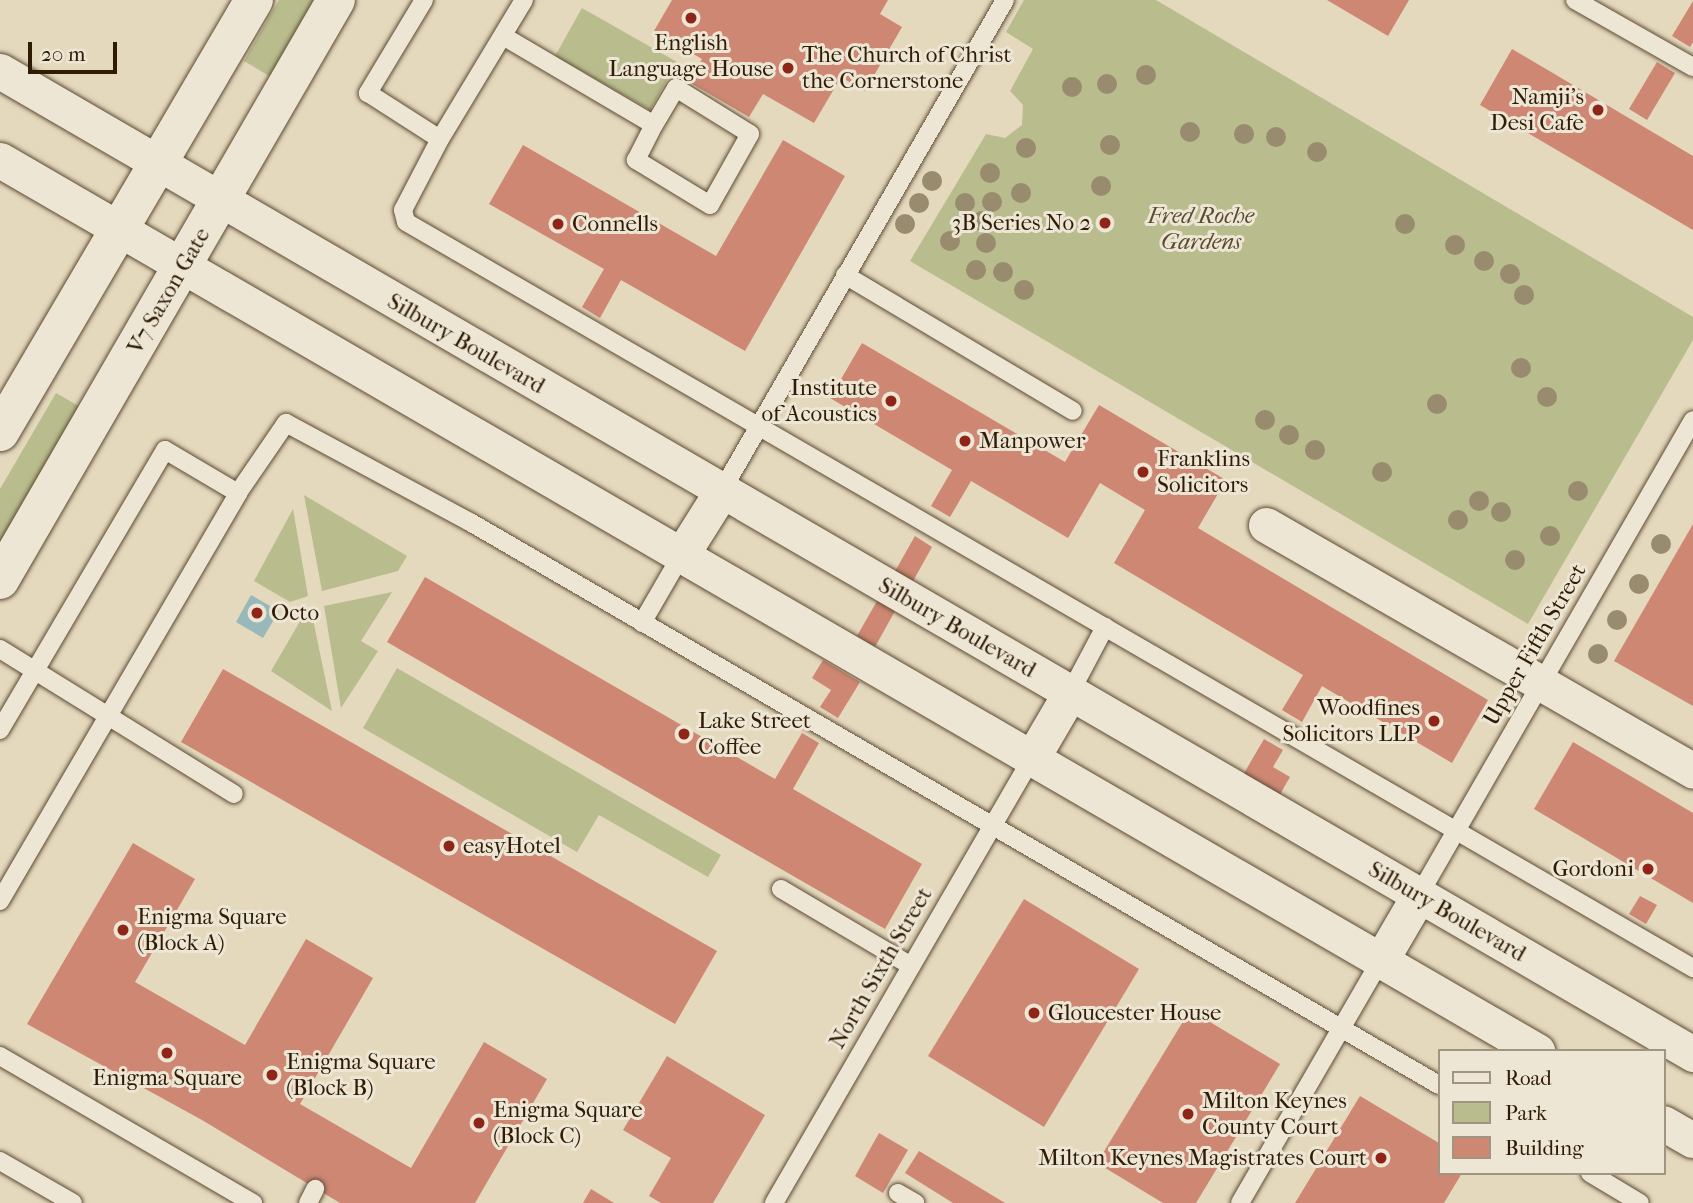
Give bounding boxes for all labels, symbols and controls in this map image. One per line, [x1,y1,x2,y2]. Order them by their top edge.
marker: English Language House [683,10,699,26]
scale bar [32,28,121,72]
place label: English Language House [608,29,774,83]
place label: The Church of Christ the Cornerstone [802,41,1011,95]
text: 20 m [41,42,85,66]
marker: The Church of Christ the Cornerstone [780,60,796,76]
place label: Namji's Desi Cafe [1490,83,1584,137]
marker: Namji's Desi Cafe [1590,102,1606,118]
park label: Fred Roche Gardens [1148,202,1254,256]
place label: 3B Series No 2 [952,209,1091,237]
place label: Connells [572,210,658,238]
marker: 3B Series No 2 [1097,215,1113,231]
marker: Connells [550,216,566,232]
street label: V7 Saxon Gate [122,223,216,359]
street label: Silbury Boulevard [382,288,550,400]
place label: Institute of Acoustics [761,374,877,428]
marker: Institute of Acoustics [883,393,899,409]
place label: Manpower [979,427,1086,455]
marker: Manpower [957,433,973,449]
place label: Franklins Solicitors [1157,445,1250,499]
marker: Franklins Solicitors [1135,464,1151,480]
street label: Upper Fifth Street [1477,559,1593,731]
street label: Silbury Boulevard [873,572,1041,684]
place label: Octo [271,599,319,627]
marker: Octo [249,605,265,621]
place label: Woodfines Solicitors LLP [1282,694,1420,748]
place label: Lake Street Coffee [698,707,811,761]
marker: Woodfines Solicitors LLP [1426,713,1442,729]
marker: Lake Street Coffee [676,726,692,742]
place label: easyHotel [463,832,561,860]
marker: easyHotel [441,838,457,854]
place label: Gordoni [1553,855,1634,883]
street label: Silbury Boulevard [1363,856,1531,968]
marker: Gordoni [1640,861,1656,877]
street label: North Sixth Street [824,882,938,1054]
place label: Enigma Square (Block A) [137,903,287,957]
marker: Enigma Square (Block A) [115,922,131,938]
place label: Gloucester House [1048,999,1221,1027]
marker: Gloucester House [1026,1005,1042,1021]
marker: Enigma Square [159,1045,175,1061]
place label: Enigma Square (Block B) [286,1048,436,1102]
legend [1438,1049,1665,1175]
place label: Enigma Square [92,1064,242,1092]
text: Road [1505,1066,1552,1090]
marker: Enigma Square (Block B) [264,1067,280,1083]
place label: Milton Keynes County Court [1202,1087,1347,1141]
place label: Enigma Square (Block C) [493,1096,643,1150]
text: Park [1505,1101,1547,1125]
marker: Milton Keynes County Court [1180,1106,1196,1122]
marker: Enigma Square (Block C) [471,1115,487,1131]
text: Building [1505,1136,1583,1160]
place label: Milton Keynes Magistrates Court [1038,1144,1367,1172]
marker: Milton Keynes Magistrates Court [1373,1150,1389,1166]

